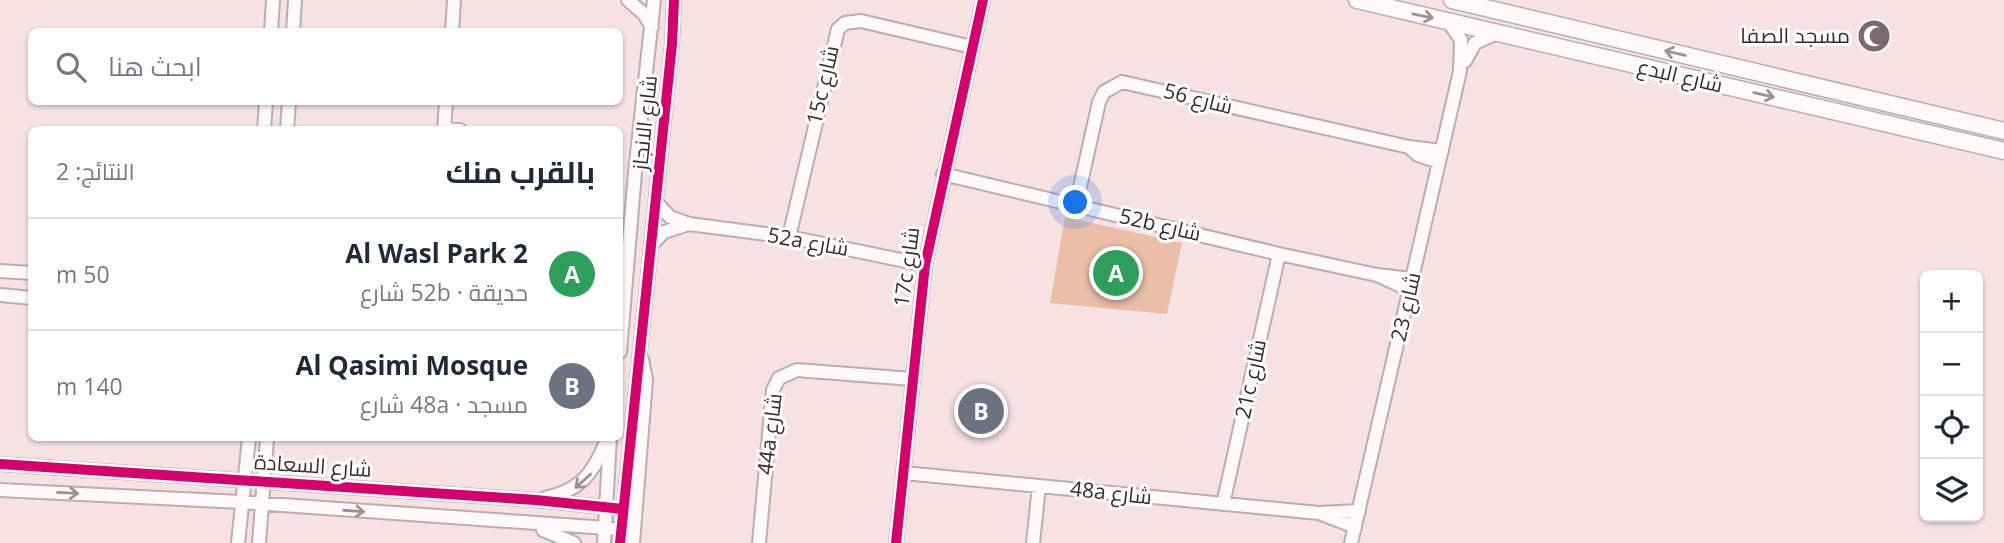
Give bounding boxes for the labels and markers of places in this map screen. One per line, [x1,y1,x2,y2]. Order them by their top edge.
mosque icon: مسجد الصفا [1855,17,1893,55]
place label: مسجد الصفا [1740,21,1850,49]
pin: A [1093,247,1139,299]
pin: B [958,385,1004,437]

